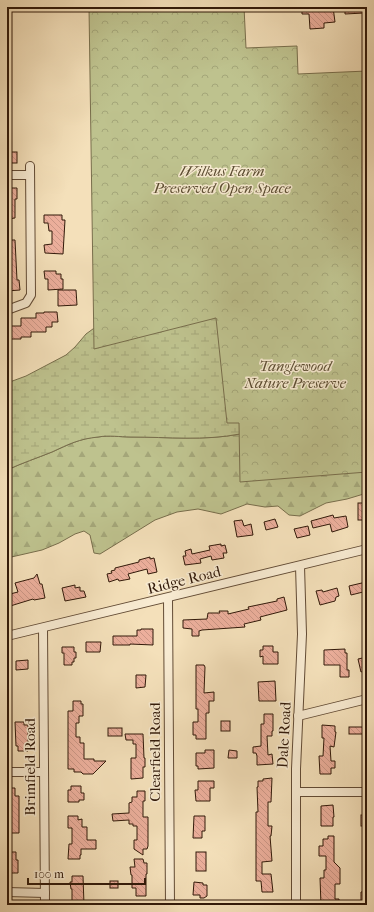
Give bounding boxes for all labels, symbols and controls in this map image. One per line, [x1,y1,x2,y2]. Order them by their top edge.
park label: Wilkus Farm Preserved Open Space [152,162,291,197]
park label: Tanglewood Nature Preserve [243,357,347,392]
street label: Ridge Road [145,562,224,598]
street label: Clearfield Road [146,701,164,802]
street label: Dale Road [273,701,295,769]
street label: Brimfield Road [21,717,39,816]
scale bar [28,860,145,886]
text: 100 m [34,867,64,881]

